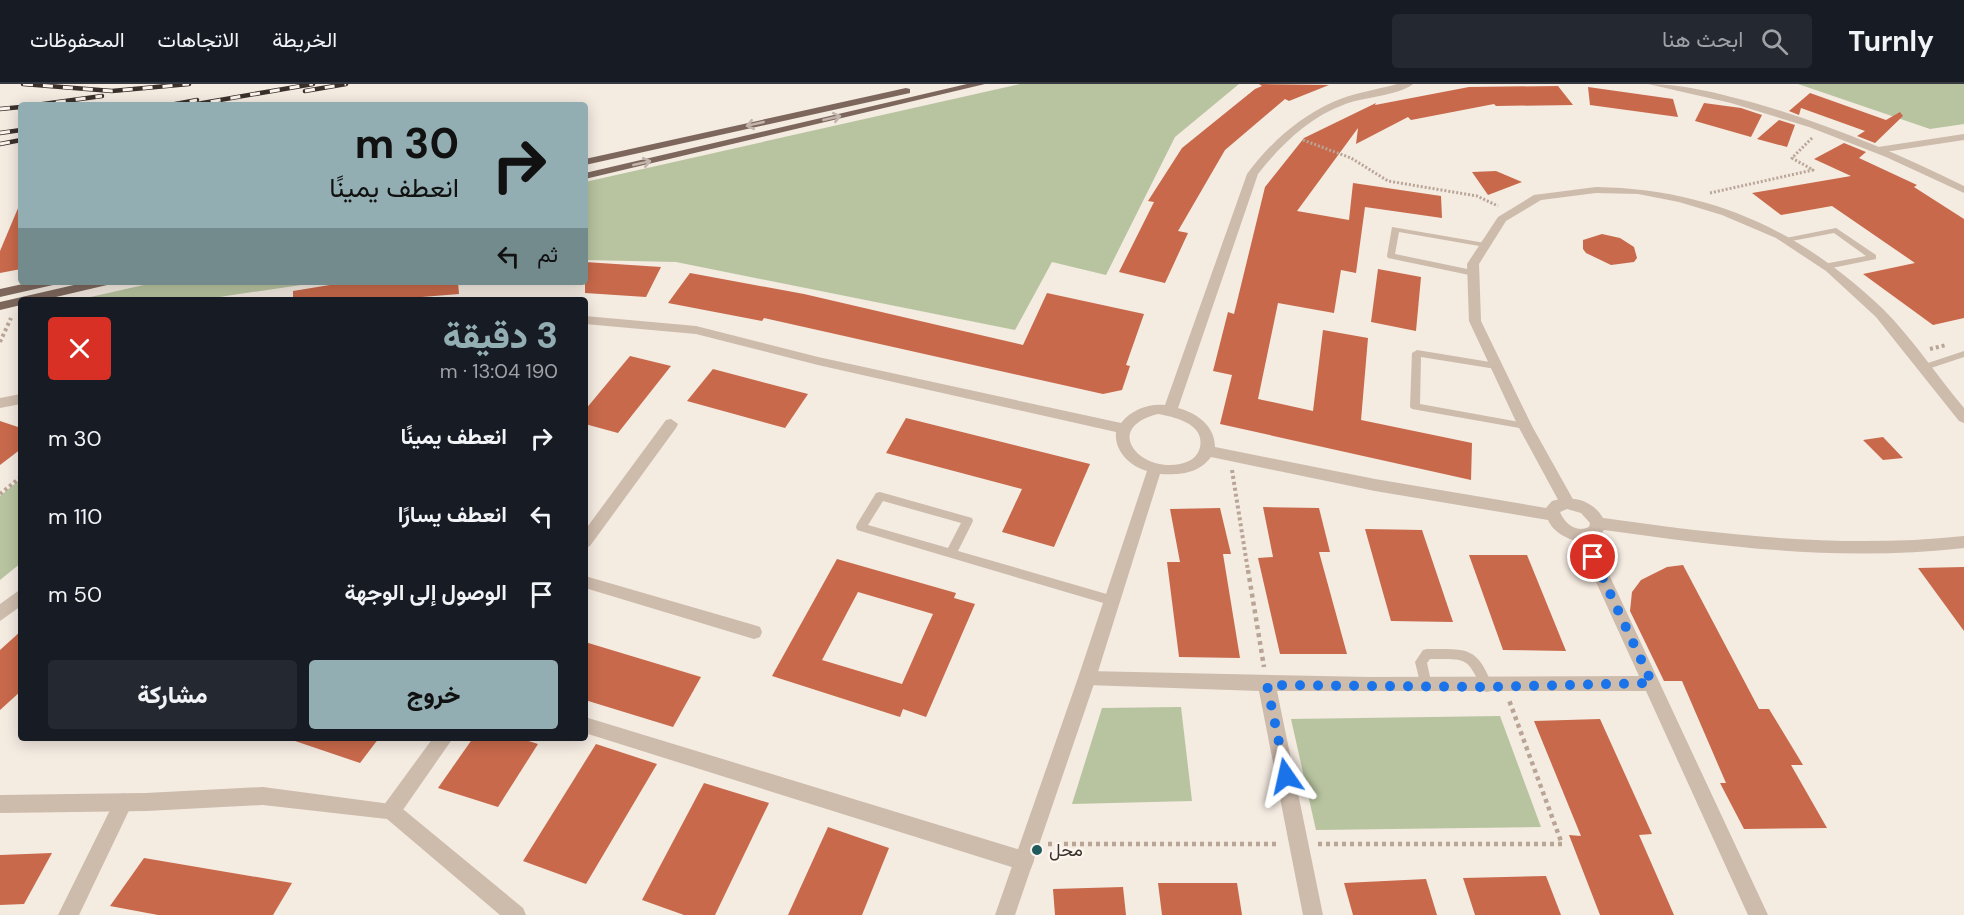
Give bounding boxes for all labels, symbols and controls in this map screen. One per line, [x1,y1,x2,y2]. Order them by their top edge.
search box [1392,14,1812,68]
text: Turnly [1848,23,1934,60]
text: ابحث هنا [1662,25,1743,54]
icon: search [1758,25,1791,58]
text: المحفوظات [30,26,125,54]
text: الاتجاهات [158,26,239,54]
text: الخريطة [272,26,337,54]
one-way arrow [822,112,841,124]
text: 30 m [355,116,459,171]
one-way arrow [746,119,766,130]
icon: right [480,126,558,204]
one-way arrow [632,156,651,168]
text: انعطف يمينًا [329,170,459,205]
icon: left [492,240,525,273]
text: ثم [537,240,558,269]
text: 3 دقيقة [443,312,558,359]
button: close [48,317,111,380]
text: 190 m · 13:04 [440,358,558,384]
text: انعطف يمينًا [400,422,507,451]
icon: right [525,422,558,455]
text: 30 m [48,424,102,453]
text: انعطف يسارًا [398,500,507,529]
icon: left [525,500,558,533]
text: 110 m [48,502,102,531]
pin [1567,531,1618,582]
icon: arrive [1576,540,1609,573]
text: الوصول إلى الوجهة [345,578,507,607]
icon: arrive [525,578,558,611]
text: 50 m [48,580,102,609]
button: مشاركة [48,660,297,729]
button: خروج [309,660,558,729]
position arrow [1254,744,1318,808]
place label: محل [1049,838,1083,862]
marker: محل [1030,843,1044,857]

